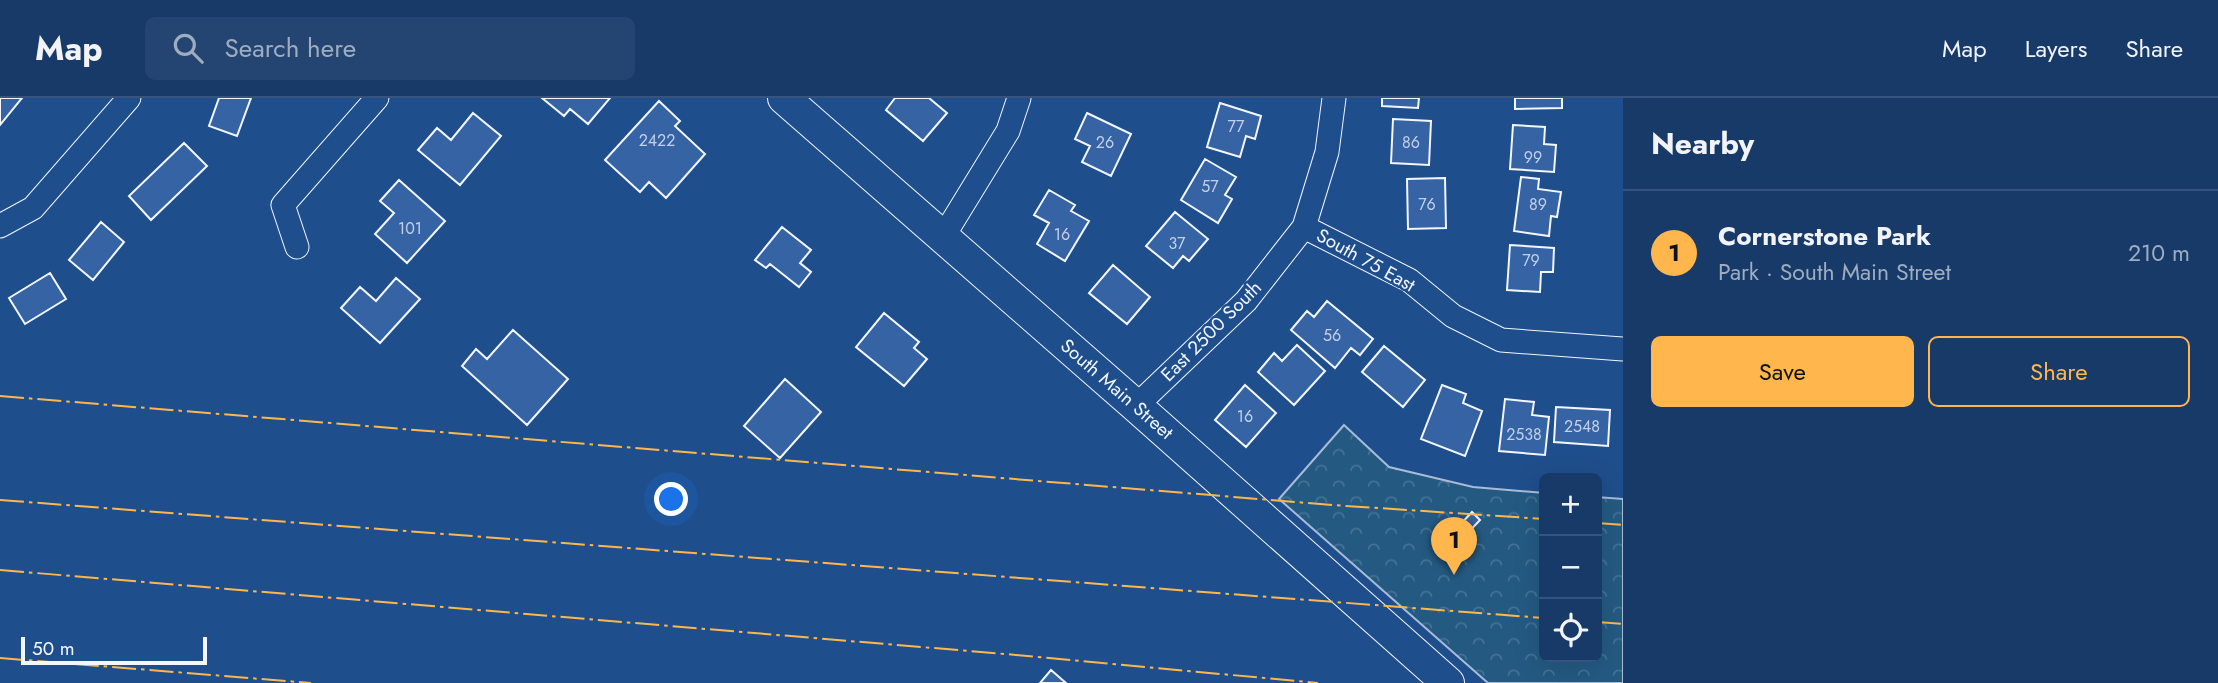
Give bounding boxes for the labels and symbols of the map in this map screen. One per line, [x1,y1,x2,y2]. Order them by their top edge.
house number: 77 [1228,115,1245,138]
house number: 2422 [639,129,675,152]
house number: 26 [1096,131,1114,154]
house number: 86 [1402,131,1420,154]
house number: 99 [1524,146,1542,169]
house number: 57 [1201,175,1219,198]
house number: 76 [1418,193,1436,216]
house number: 89 [1529,193,1547,216]
house number: 101 [398,217,422,240]
street label: South 75 East [1312,222,1421,298]
house number: 16 [1054,223,1070,246]
house number: 37 [1169,232,1186,255]
house number: 79 [1522,249,1540,272]
street label: East 2500 South [1154,274,1268,388]
house number: 56 [1323,324,1341,347]
street label: South Main Street [1055,332,1180,446]
house number: 16 [1237,405,1253,428]
house number: 2548 [1564,415,1600,438]
house number: 2538 [1506,423,1542,446]
your location [654,482,688,516]
pin: 1 [1431,517,1477,575]
scale bar [21,634,206,666]

